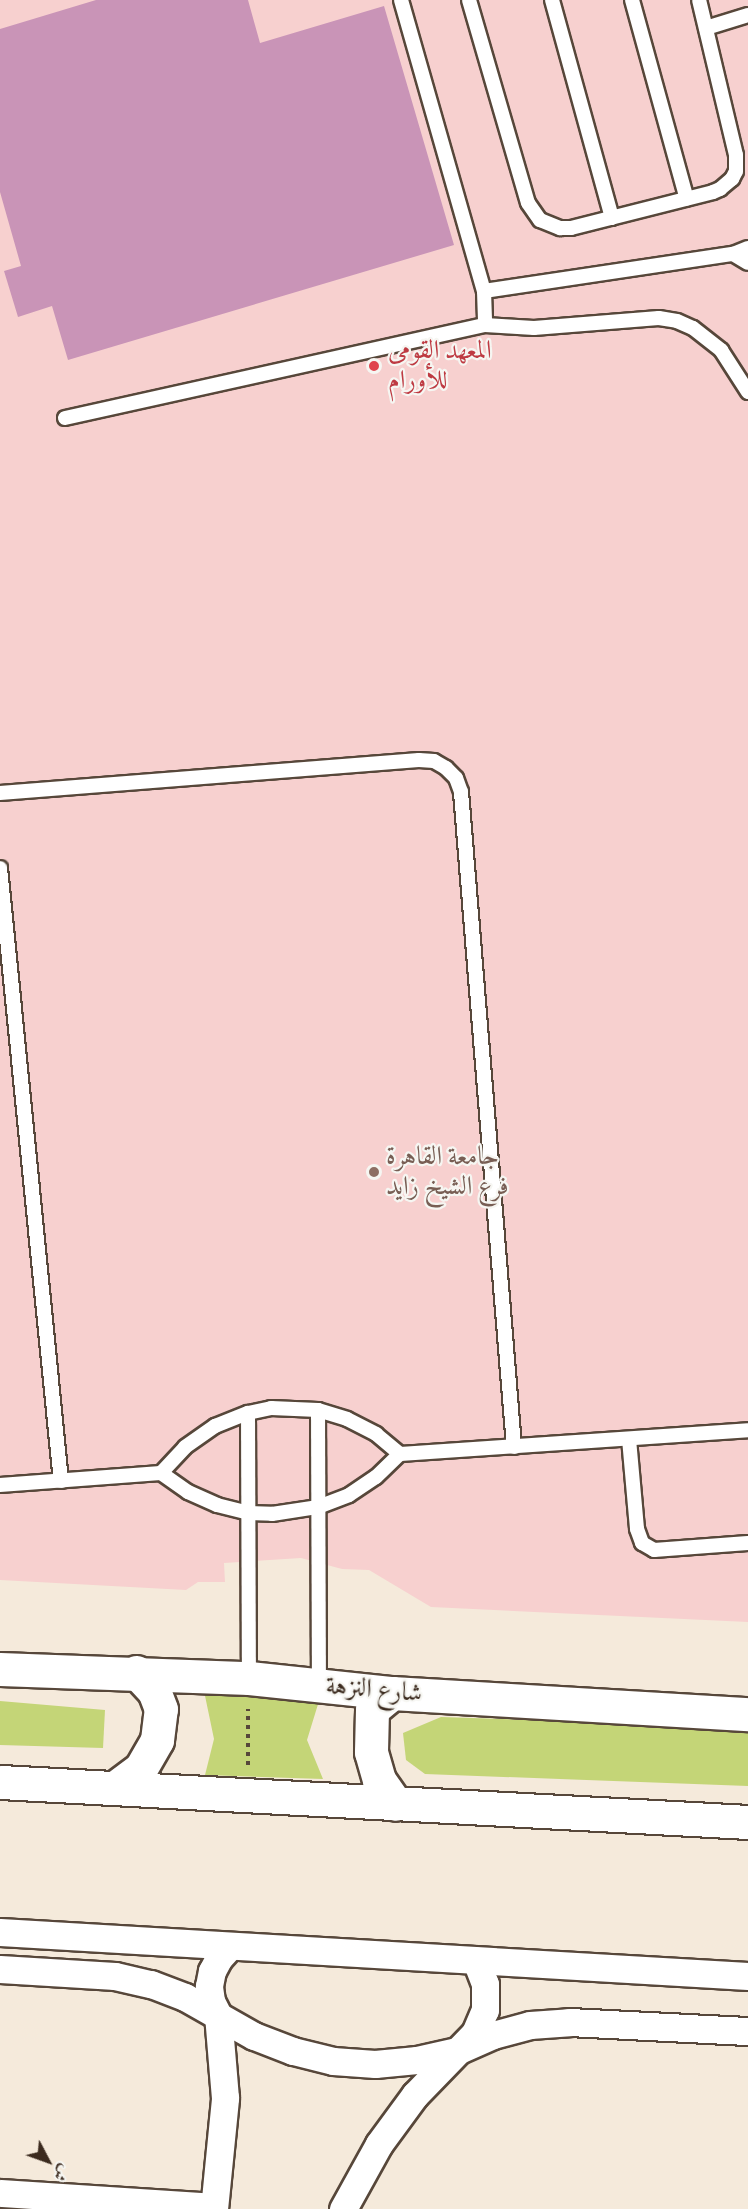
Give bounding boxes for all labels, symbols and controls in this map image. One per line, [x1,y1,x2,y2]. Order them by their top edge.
place label: المعهد القومى للأورام [388,335,492,396]
marker: المعهد القومى للأورام [365,357,383,375]
place label: جامعة القاهرة فرع الشيخ زايد [386,1141,509,1202]
marker: جامعة القاهرة فرع الشيخ زايد [367,1165,381,1179]
street label: شارع النزهة [324,1670,424,1710]
north arrow [18,2131,78,2191]
text: ش [49,2160,74,2185]

